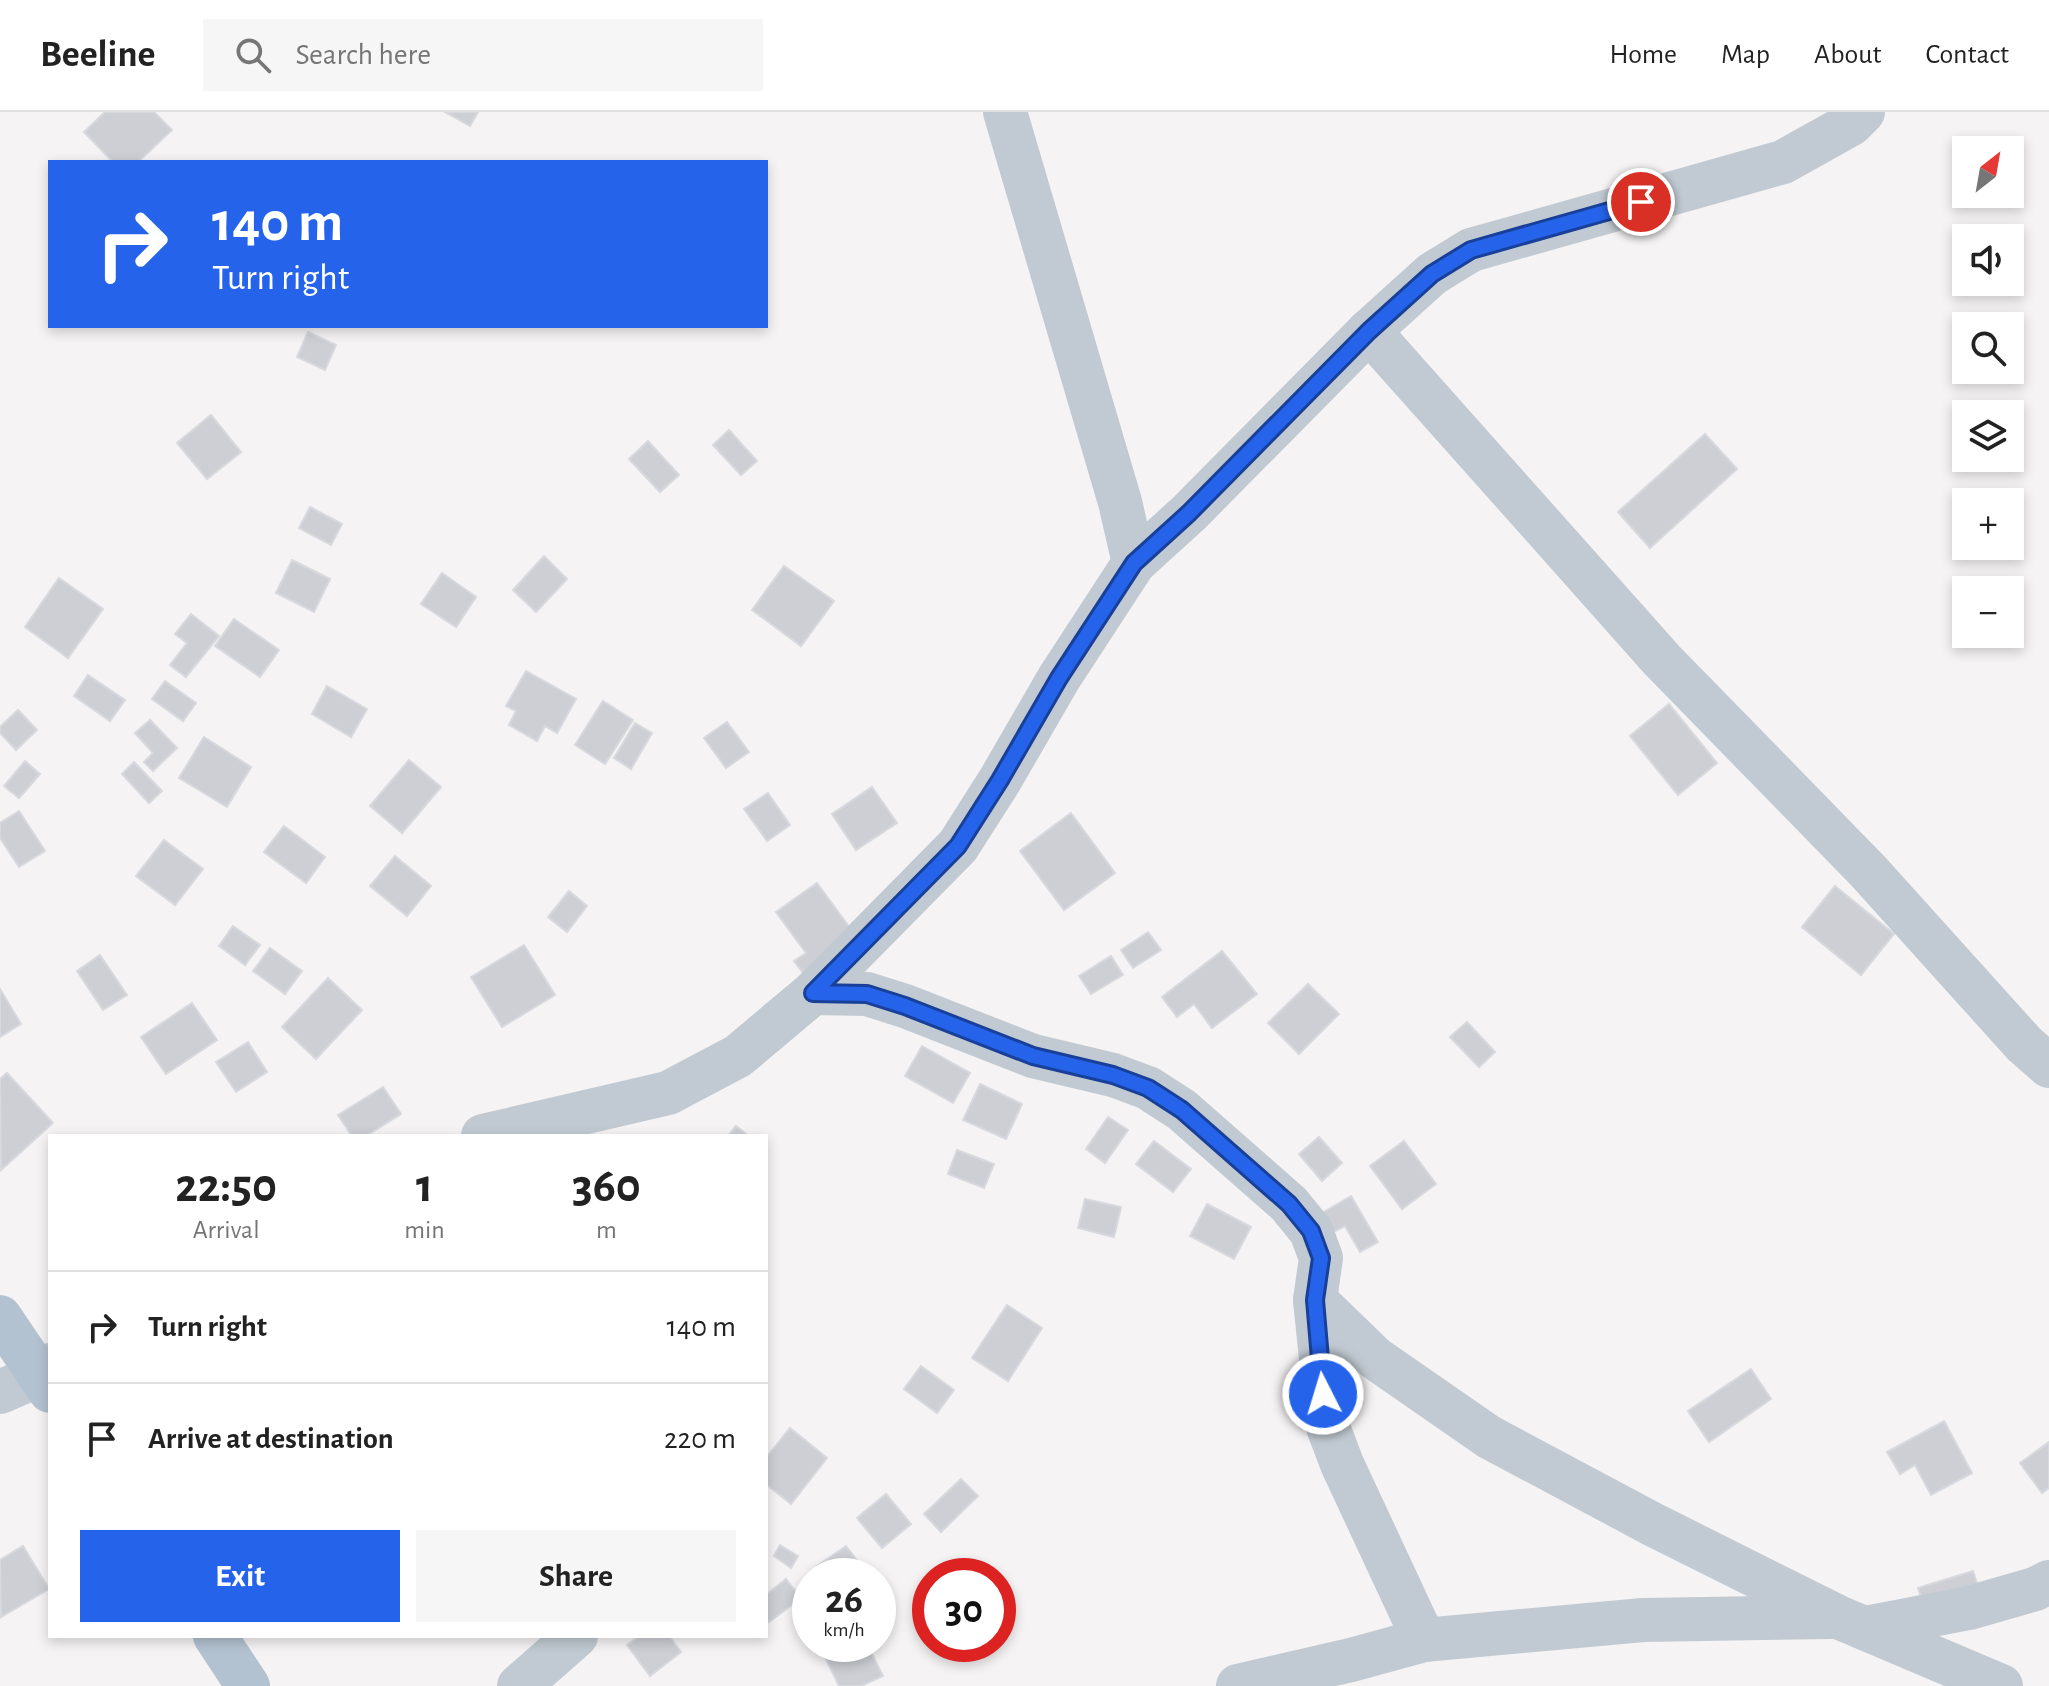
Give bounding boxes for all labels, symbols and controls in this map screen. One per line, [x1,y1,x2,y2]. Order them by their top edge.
search box [203,19,763,91]
icon: search [231,33,275,77]
text: Beeline [40,36,155,74]
text: Search here [295,40,431,70]
text: Home [1610,41,1677,69]
text: Map [1721,41,1770,69]
text: About [1814,41,1882,69]
text: Contact [1926,41,2009,69]
north arrow [1952,136,2024,208]
map controls [1952,136,2024,648]
pin [1607,168,1675,236]
icon: arrive [1619,180,1663,224]
icon: right [80,192,184,296]
text: 140 m [212,195,343,251]
button: sound [1952,224,2024,296]
text: Turn right [212,260,349,296]
button: search [1952,312,2024,384]
button: layers [1952,400,2024,472]
button: + [1952,488,2024,560]
button: − [1952,576,2024,648]
text: 22:50 [175,1163,277,1211]
text: 1 [416,1163,433,1211]
text: 360 [572,1163,641,1211]
text: Arrival [193,1217,260,1243]
text: min [404,1217,445,1243]
text: m [596,1217,617,1243]
icon: right [80,1305,124,1349]
text: Turn right [148,1312,267,1342]
text: 140 m [666,1312,736,1342]
position arrow [1281,1352,1365,1436]
icon: arrive [80,1417,124,1461]
text: Arrive at destination [148,1424,394,1454]
text: 220 m [664,1424,736,1454]
button: Exit [80,1530,400,1622]
button: Share [416,1530,736,1622]
speed limit sign: 30 [912,1558,1016,1662]
text: 26 [825,1580,863,1620]
text: km/h [823,1620,865,1640]

